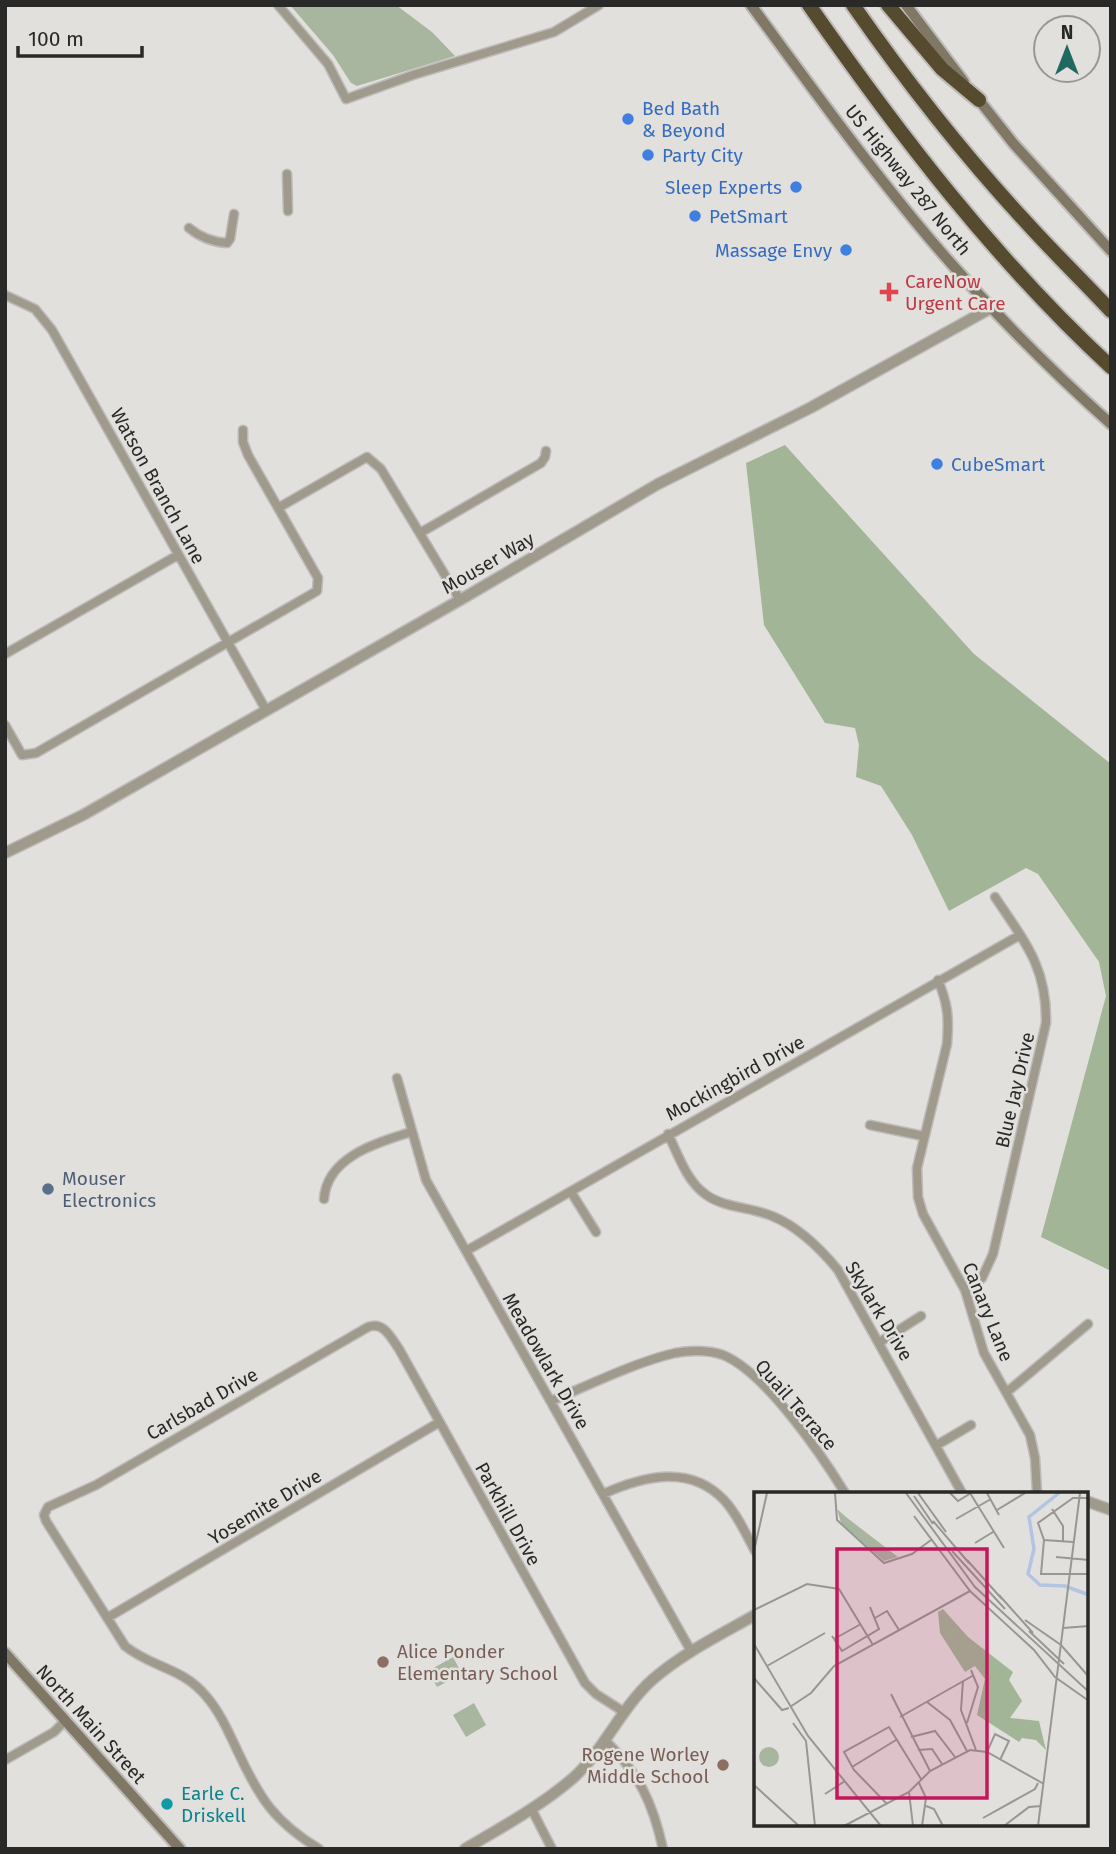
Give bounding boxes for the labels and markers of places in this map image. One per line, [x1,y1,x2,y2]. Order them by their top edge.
place label: Bed Bath & Beyond [642,97,726,142]
marker: Bed Bath & Beyond [620,111,636,127]
place label: Party City [662,144,744,167]
marker: Party City [640,147,656,163]
place label: Sleep Experts [665,176,782,199]
marker: Sleep Experts [788,179,804,195]
place label: PetSmart [709,205,788,228]
marker: PetSmart [687,208,703,224]
place label: Massage Envy [715,239,833,262]
marker: Massage Envy [838,242,854,258]
place label: CareNow Urgent Care [905,270,1006,315]
marker: CareNow Urgent Care [879,282,899,302]
place label: CubeSmart [951,453,1045,476]
marker: CubeSmart [929,456,945,472]
place label: Mouser Electronics [62,1167,156,1212]
marker: Mouser Electronics [40,1181,56,1197]
place label: Alice Ponder Elementary School [397,1640,558,1685]
marker: Alice Ponder Elementary School [375,1654,391,1670]
place label: Rogene Worley Middle School [581,1743,710,1788]
marker: Rogene Worley Middle School [715,1757,731,1773]
place label: Earle C. Driskell [181,1782,246,1827]
marker: Earle C. Driskell [159,1796,175,1812]

